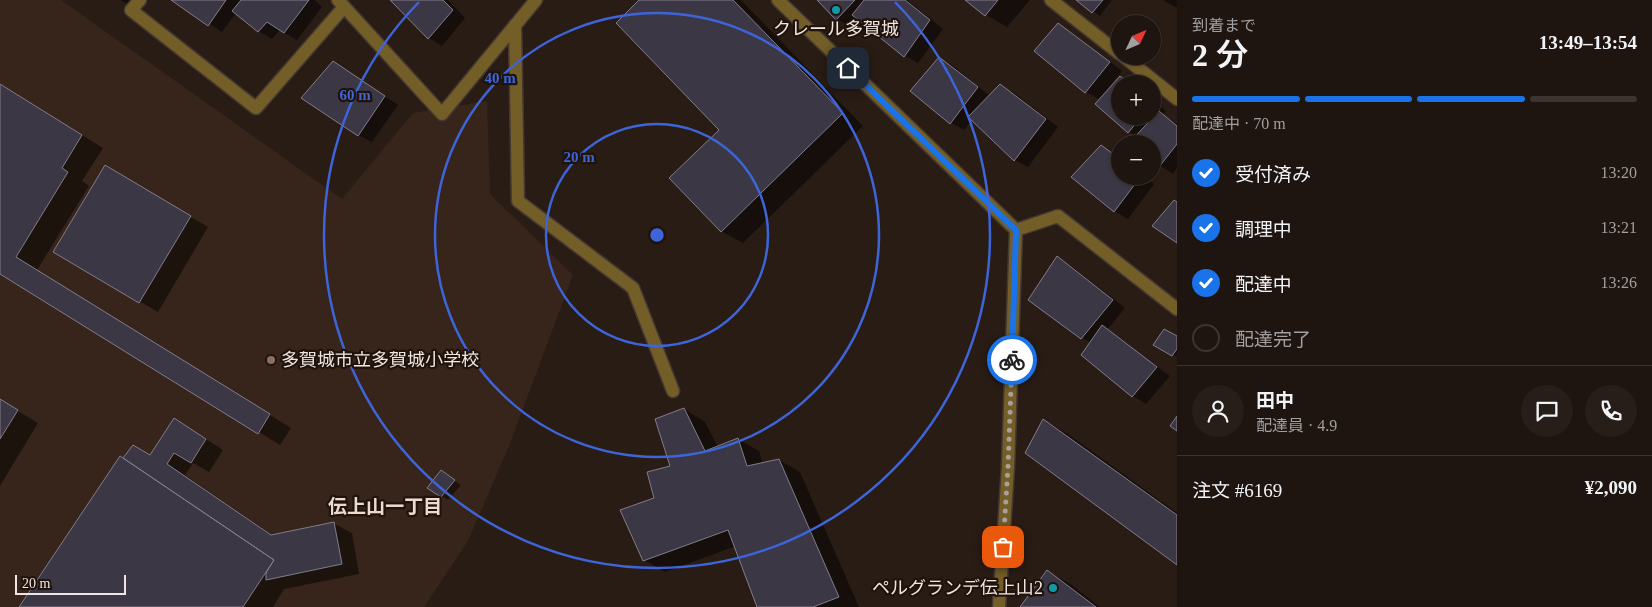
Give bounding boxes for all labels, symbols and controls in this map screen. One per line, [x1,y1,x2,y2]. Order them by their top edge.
marker: クレール多賀城 [830,4,842,16]
north arrow [1111,15,1161,65]
map controls [1111,15,1161,185]
text: 到着まで [1192,17,1256,34]
place label: クレール多賀城 [773,19,899,39]
text: 13:49–13:54 [1539,32,1637,53]
text: 2 分 [1192,37,1248,73]
pin [827,47,869,89]
icon: home [834,54,862,82]
text: 40 m [484,70,516,86]
button: + [1111,75,1161,125]
text: 60 m [339,87,371,103]
text: 配達中 · 70 m [1192,115,1286,132]
button: − [1111,135,1161,185]
text: 20 m [563,149,595,165]
icon: check [1192,159,1220,187]
text: 受付済み [1235,164,1311,185]
text: 13:20 [1601,164,1637,181]
icon: check [1192,214,1220,242]
text: 調理中 [1235,219,1292,240]
text: 13:21 [1601,219,1637,236]
centre of rings [648,226,666,244]
icon: check [1192,269,1220,297]
text: 配達中 [1235,274,1292,295]
text: 13:26 [1601,274,1637,291]
text: 配達完了 [1235,329,1311,350]
courier [987,335,1037,385]
icon: bike [998,346,1026,374]
place label: 多賀城市立多賀城小学校 [281,350,479,370]
marker: 多賀城市立多賀城小学校 [265,354,277,366]
button: person [1192,385,1244,437]
button: chat [1521,385,1573,437]
button: phone [1585,385,1637,437]
text: 田中 [1256,390,1294,411]
text: 配達員 · 4.9 [1256,417,1337,434]
text: ¥2,090 [1585,477,1637,498]
text: 注文 #6169 [1192,480,1282,501]
district label: 伝上山一丁目 [328,496,442,517]
pin [982,526,1024,568]
icon: bag [989,533,1017,561]
scale bar [15,572,126,595]
text: 20 m [22,576,50,591]
place label: ペルグランデ伝上山2 [872,578,1043,598]
marker: ペルグランデ伝上山2 [1047,582,1059,594]

